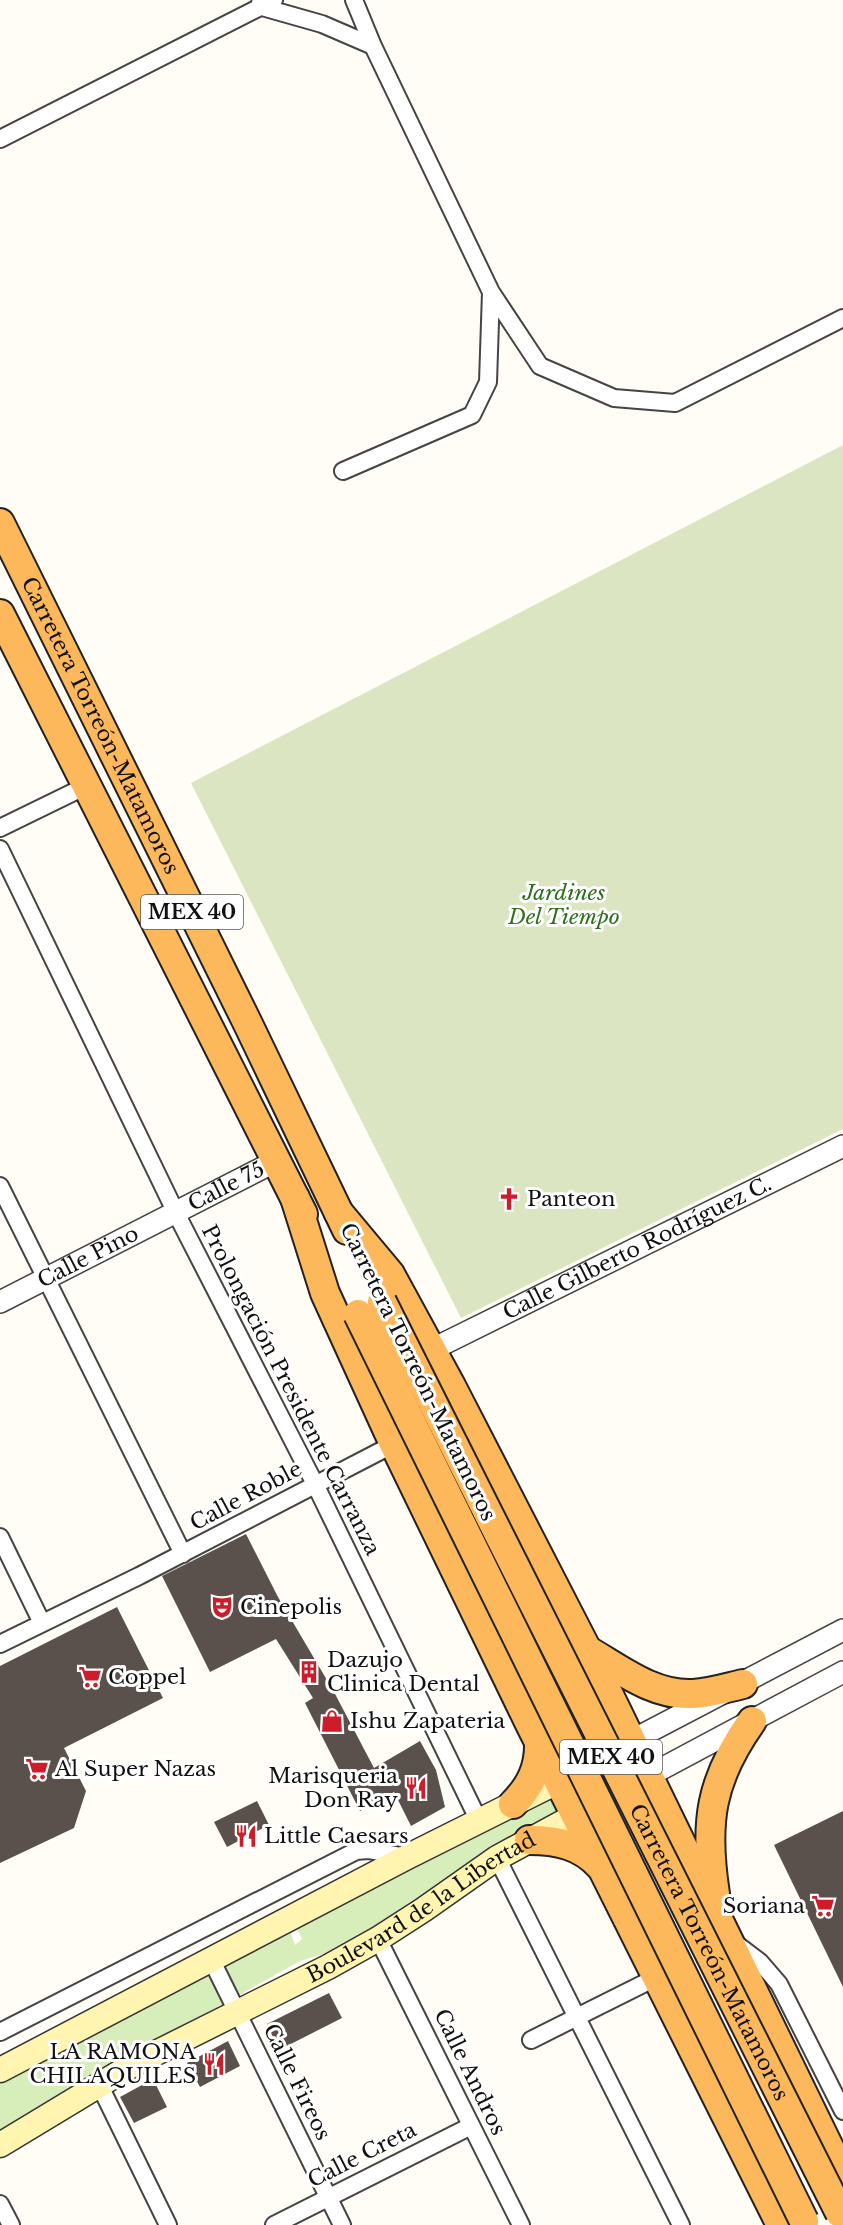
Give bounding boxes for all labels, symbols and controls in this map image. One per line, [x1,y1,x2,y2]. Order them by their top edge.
street label: Carretera Torreón-Matamoros [16,573,185,879]
park label: Jardines Del Tiempo [507,880,620,930]
road number: MEX 40 [141,895,243,929]
street label: Calle 75 [184,1156,269,1217]
street label: Calle Gilberto Rodríguez C. [499,1171,776,1325]
church icon: Panteon [496,1186,522,1212]
place label: Panteon [527,1186,615,1212]
street label: Carretera Torreón-Matamoros [334,1219,502,1525]
street label: Calle Pino [33,1220,143,1294]
street label: Prolongación Presidente Carranza [196,1220,386,1560]
street label: Calle Roble [186,1456,306,1536]
theatre icon: Cinepolis [209,1594,235,1620]
place label: Cinepolis [240,1594,342,1620]
place label: Dazujo Clinica Dental [327,1647,480,1697]
building icon: Dazujo Clinica Dental [296,1659,322,1685]
supermarket icon: Coppel [77,1664,103,1690]
place label: Coppel [108,1664,186,1690]
shop icon: Ishu Zapateria [319,1708,345,1734]
place label: Ishu Zapateria [350,1708,506,1734]
road number: MEX 40 [560,1740,662,1774]
supermarket icon: Al Super Nazas [24,1756,50,1782]
place label: Al Super Nazas [54,1756,216,1782]
place label: Marisqueria Don Ray [268,1763,399,1813]
restaurant icon: Marisqueria Don Ray [403,1775,429,1801]
street label: Carretera Torreón-Matamoros [624,1800,794,2105]
restaurant icon: Little Caesars [233,1823,259,1849]
place label: Little Caesars [264,1823,408,1849]
street label: Boulevard de la Libertad [302,1827,540,1989]
place label: Soriana [723,1893,805,1919]
supermarket icon: Soriana [810,1893,836,1919]
street label: Calle Andros [428,2005,512,2139]
street label: Calle Fireos [258,2019,336,2145]
place label: LA RAMONA CHILAQUILES [29,2039,197,2089]
restaurant icon: LA RAMONA CHILAQUILES [201,2051,227,2077]
street label: Calle Creta [303,2116,421,2193]

